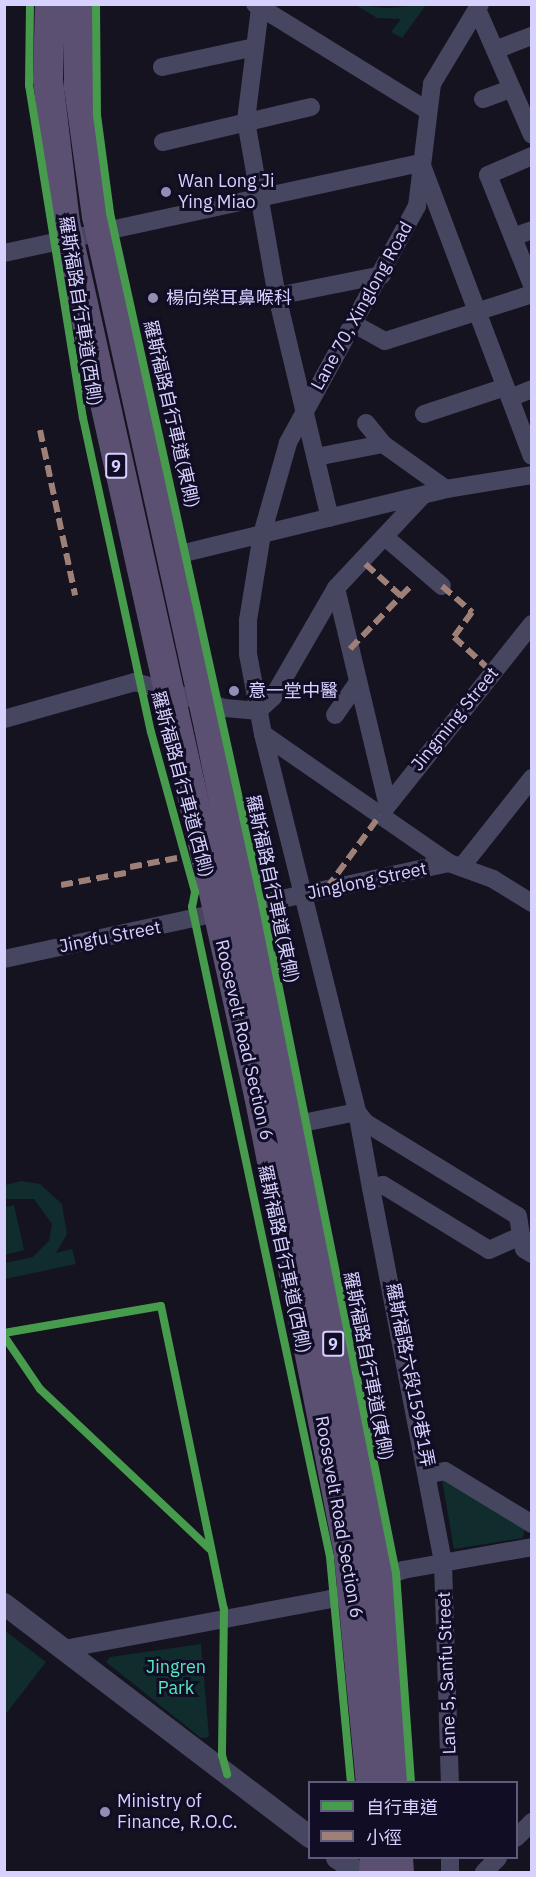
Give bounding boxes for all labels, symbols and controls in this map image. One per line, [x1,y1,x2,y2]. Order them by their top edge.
place label: Wan Long Ji Ying Miao [178,171,275,213]
marker: Wan Long Ji Ying Miao [159,185,173,199]
street label: 羅斯福路自行車道(西側) [54,214,106,408]
street label: Lane 70, Xinglong Road [307,218,417,394]
place label: 楊向榮耳鼻喉科 [166,287,292,309]
marker: 楊向榮耳鼻喉科 [144,289,162,307]
street label: 羅斯福路自行車道(東側) [139,318,203,510]
road number: 9 [104,453,128,479]
street label: Jingming Street [407,663,503,775]
place label: 意一堂中醫 [248,680,338,702]
marker: 意一堂中醫 [225,682,243,700]
street label: 羅斯福路自行車道(西側) [147,688,217,880]
street label: 羅斯福路自行車道(東側) [241,793,303,985]
street label: Jinglong Street [305,858,429,904]
street label: Jingfu Street [57,917,163,957]
street label: Roosevelt Road Section 6 [210,938,278,1142]
street label: 羅斯福路自行車道(西側) [253,1163,315,1355]
street label: 羅斯福路自行車道(東側) [339,1270,397,1462]
street label: 羅斯福路六段159巷1弄 [382,1281,438,1469]
road number: 9 [321,1331,345,1357]
street label: Roosevelt Road Section 6 [311,1414,367,1620]
street label: Lane 5, Sanfu Street [433,1591,461,1755]
park label: Jingren Park [146,1657,206,1700]
legend [308,1781,518,1859]
place label: Ministry of Finance, R.O.C. [117,1791,238,1834]
text: 自行車道 [366,1796,438,1819]
marker: Ministry of Finance, R.O.C. [98,1805,112,1819]
text: 小徑 [366,1826,402,1849]

